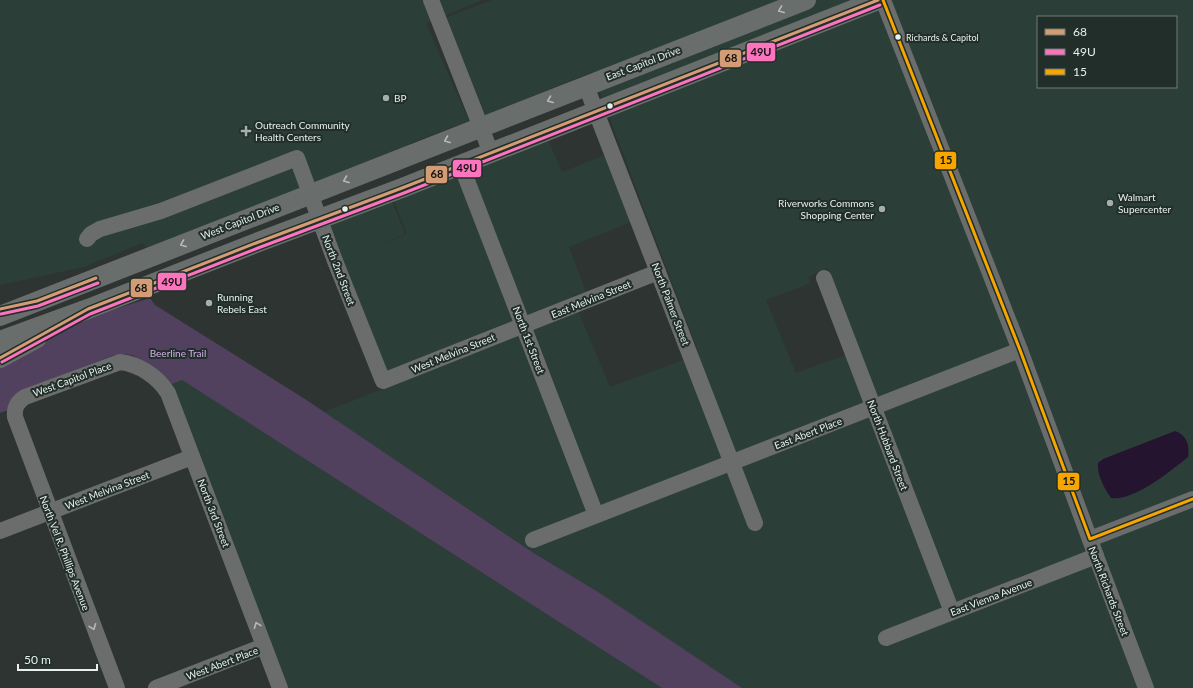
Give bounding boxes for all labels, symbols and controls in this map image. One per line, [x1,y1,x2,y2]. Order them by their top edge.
one-way arrow [778,5,785,13]
legend [1037,16,1177,88]
text: 68 [1073,24,1087,39]
marker: Richards & Capitol [893,32,903,42]
place label: Richards & Capitol [906,32,979,43]
line badge: 49U [746,42,776,62]
street label: East Capitol Drive [604,43,682,83]
text: 49U [1073,44,1096,59]
text: 49U [751,45,771,58]
line badge: 68 [719,49,742,68]
text: 68 [725,51,737,64]
text: 15 [1073,64,1087,79]
place label: BP [394,92,406,104]
marker: BP [381,93,391,103]
one-way arrow [546,96,553,104]
unlabelled marker [605,101,615,111]
place label: Outreach Community Health Centers [255,119,351,143]
marker: Outreach Community Health Centers [240,125,252,137]
one-way arrow [444,136,451,144]
line badge: 15 [934,151,957,170]
text: 15 [940,153,952,166]
line badge: 49U [452,159,482,178]
text: 49U [457,161,477,174]
line badge: 68 [425,165,448,184]
text: 68 [431,167,443,180]
one-way arrow [343,175,350,183]
place label: Walmart Supercenter [1118,191,1172,215]
place label: Riverworks Commons Shopping Center [778,197,874,221]
marker: Walmart Supercenter [1105,198,1115,208]
street label: West Capitol Drive [199,200,281,242]
unlabelled marker [340,204,350,214]
marker: Riverworks Commons Shopping Center [877,204,887,214]
street label: North 2nd Street [320,233,358,307]
one-way arrow [180,239,187,247]
street label: North Palmer Street [650,261,692,347]
line badge: 49U [157,272,187,291]
text: 49U [162,275,182,288]
street label: East Melvina Street [549,277,633,320]
line badge: 68 [130,278,153,298]
text: 68 [135,281,147,294]
place label: Running Rebels East [217,291,267,315]
marker: Running Rebels East [204,298,214,308]
street label: North 1st Street [511,305,547,376]
street label: West Melvina Street [409,331,497,375]
park label: Beerline Trail [150,347,206,359]
street label: West Capitol Place [31,359,113,399]
street label: North Hubbard Street [865,398,911,492]
street label: East Abert Place [772,415,844,451]
street label: West Melvina Street [63,468,151,512]
line badge: 15 [1057,472,1080,491]
text: 15 [1063,474,1075,487]
street label: North 3rd Street [195,477,233,549]
street label: North Vel R. Phillips Avenue [38,494,92,612]
street label: North Richards Street [1086,545,1132,638]
street label: East Vienna Avenue [948,576,1034,618]
one-way arrow [253,622,261,629]
one-way arrow [89,623,97,630]
street label: West Abert Place [184,644,260,682]
scale bar [18,646,97,672]
text: 50 m [24,652,51,667]

